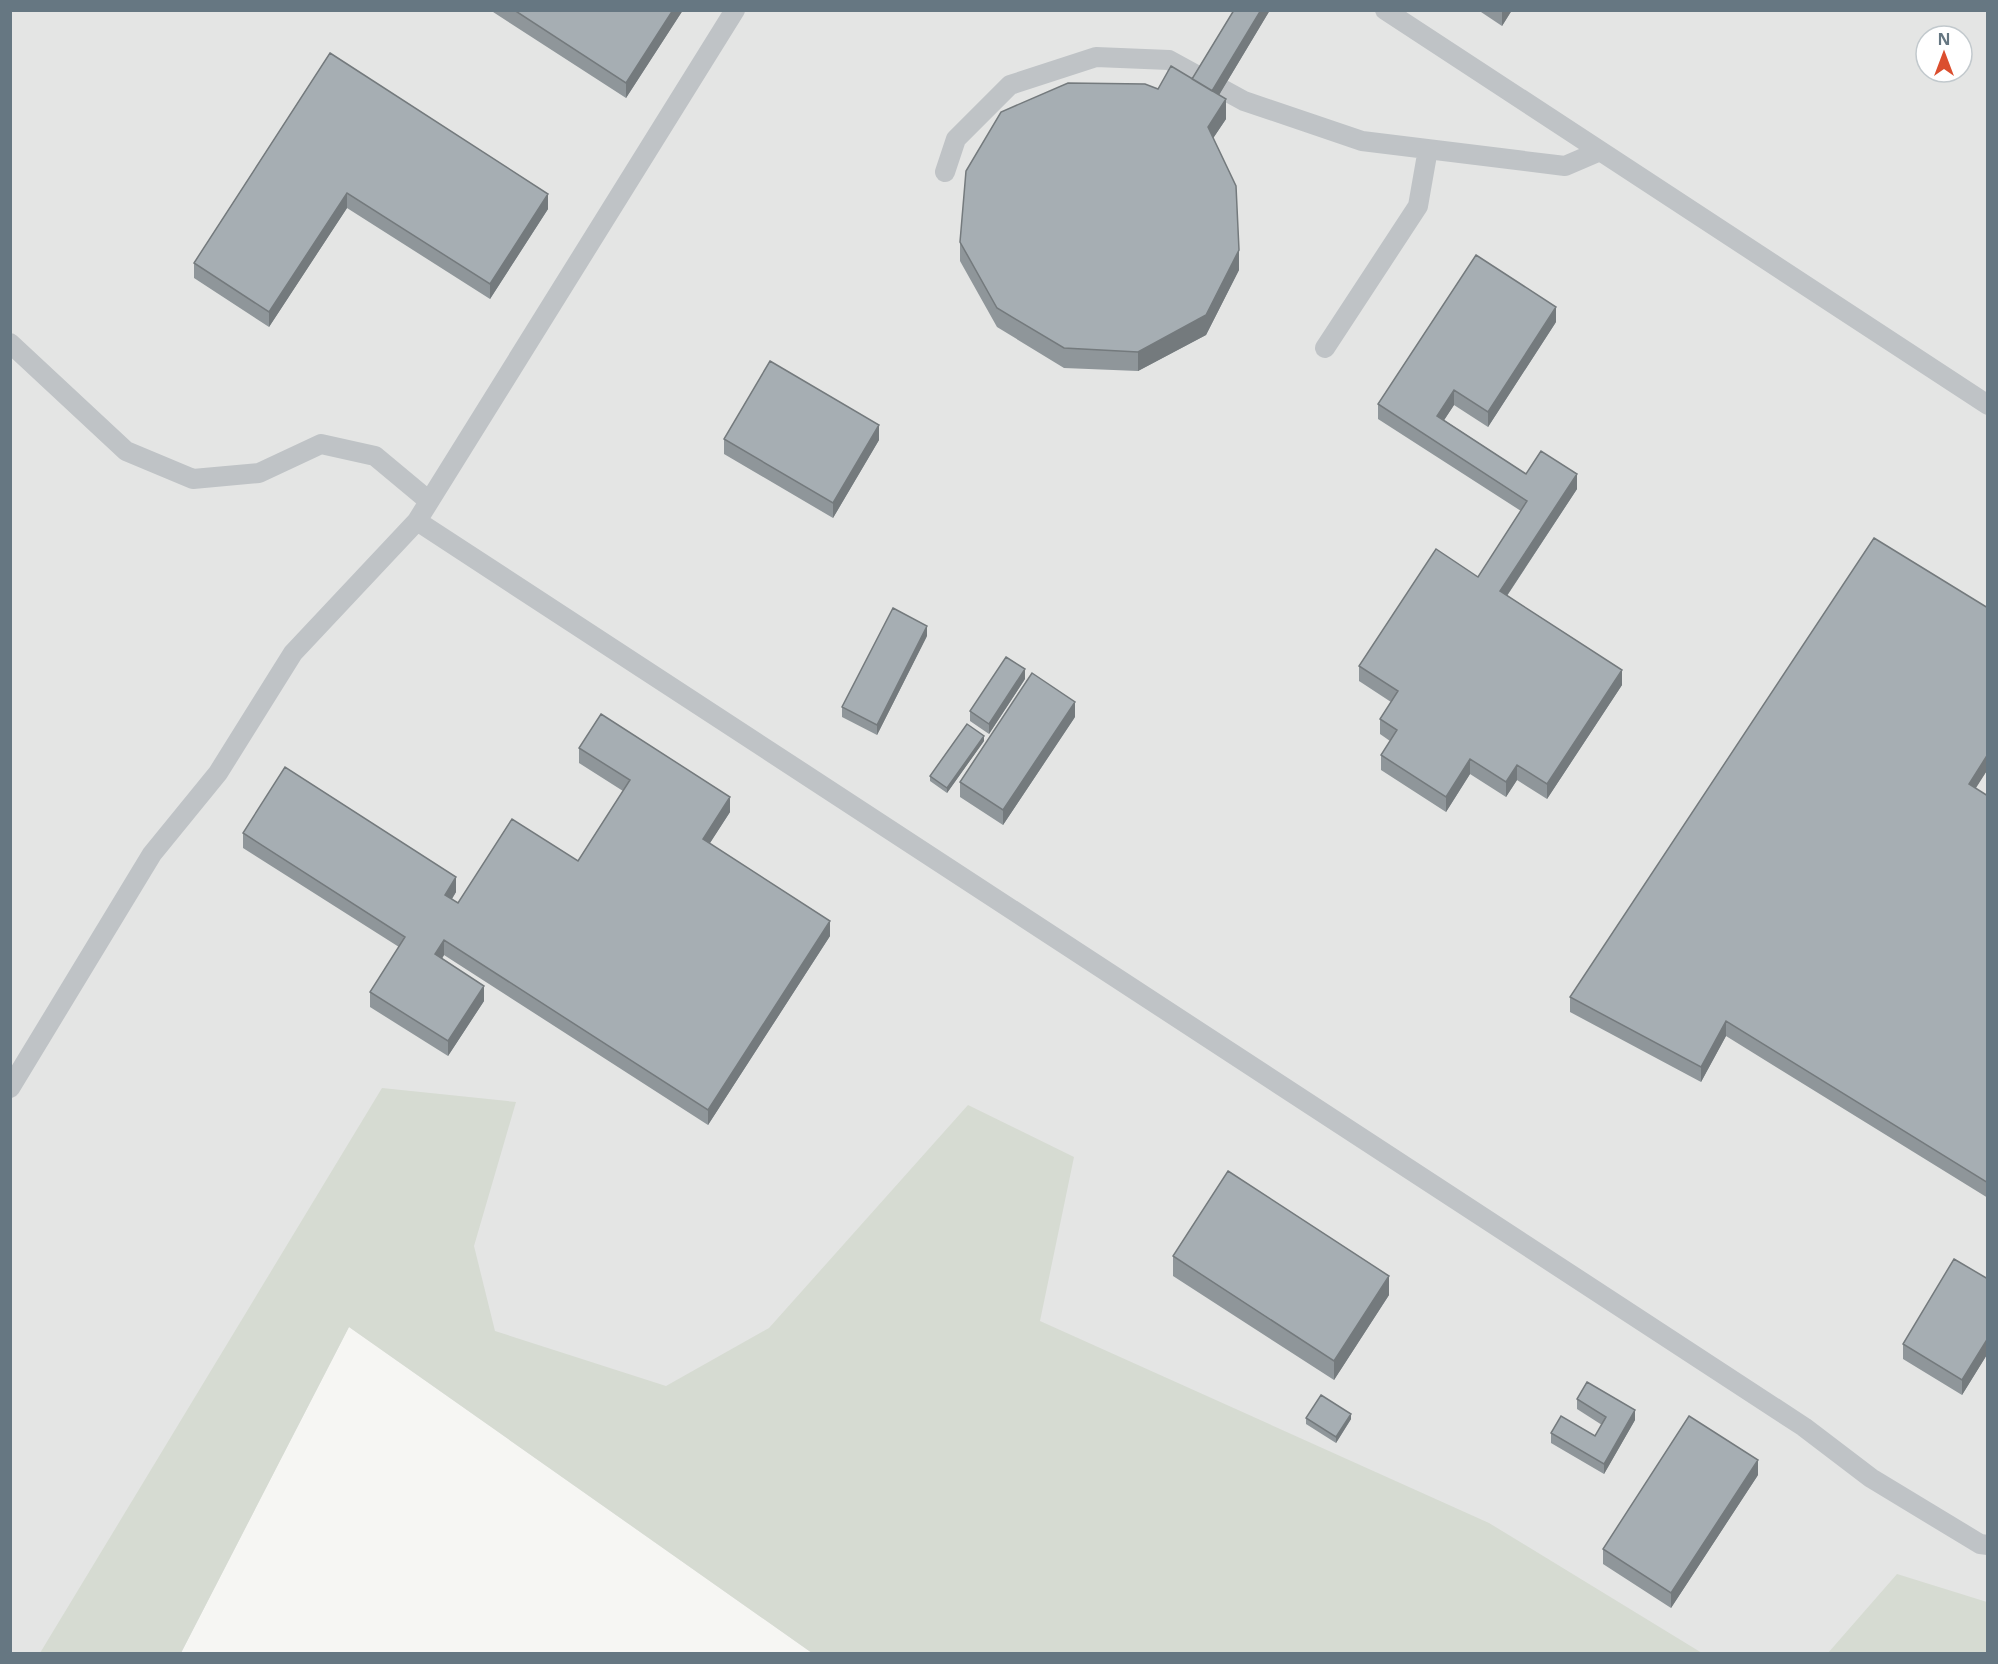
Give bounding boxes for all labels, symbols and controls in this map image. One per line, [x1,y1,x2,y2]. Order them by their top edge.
north arrow [1914,24,1974,84]
text: N [1937,28,1951,50]

